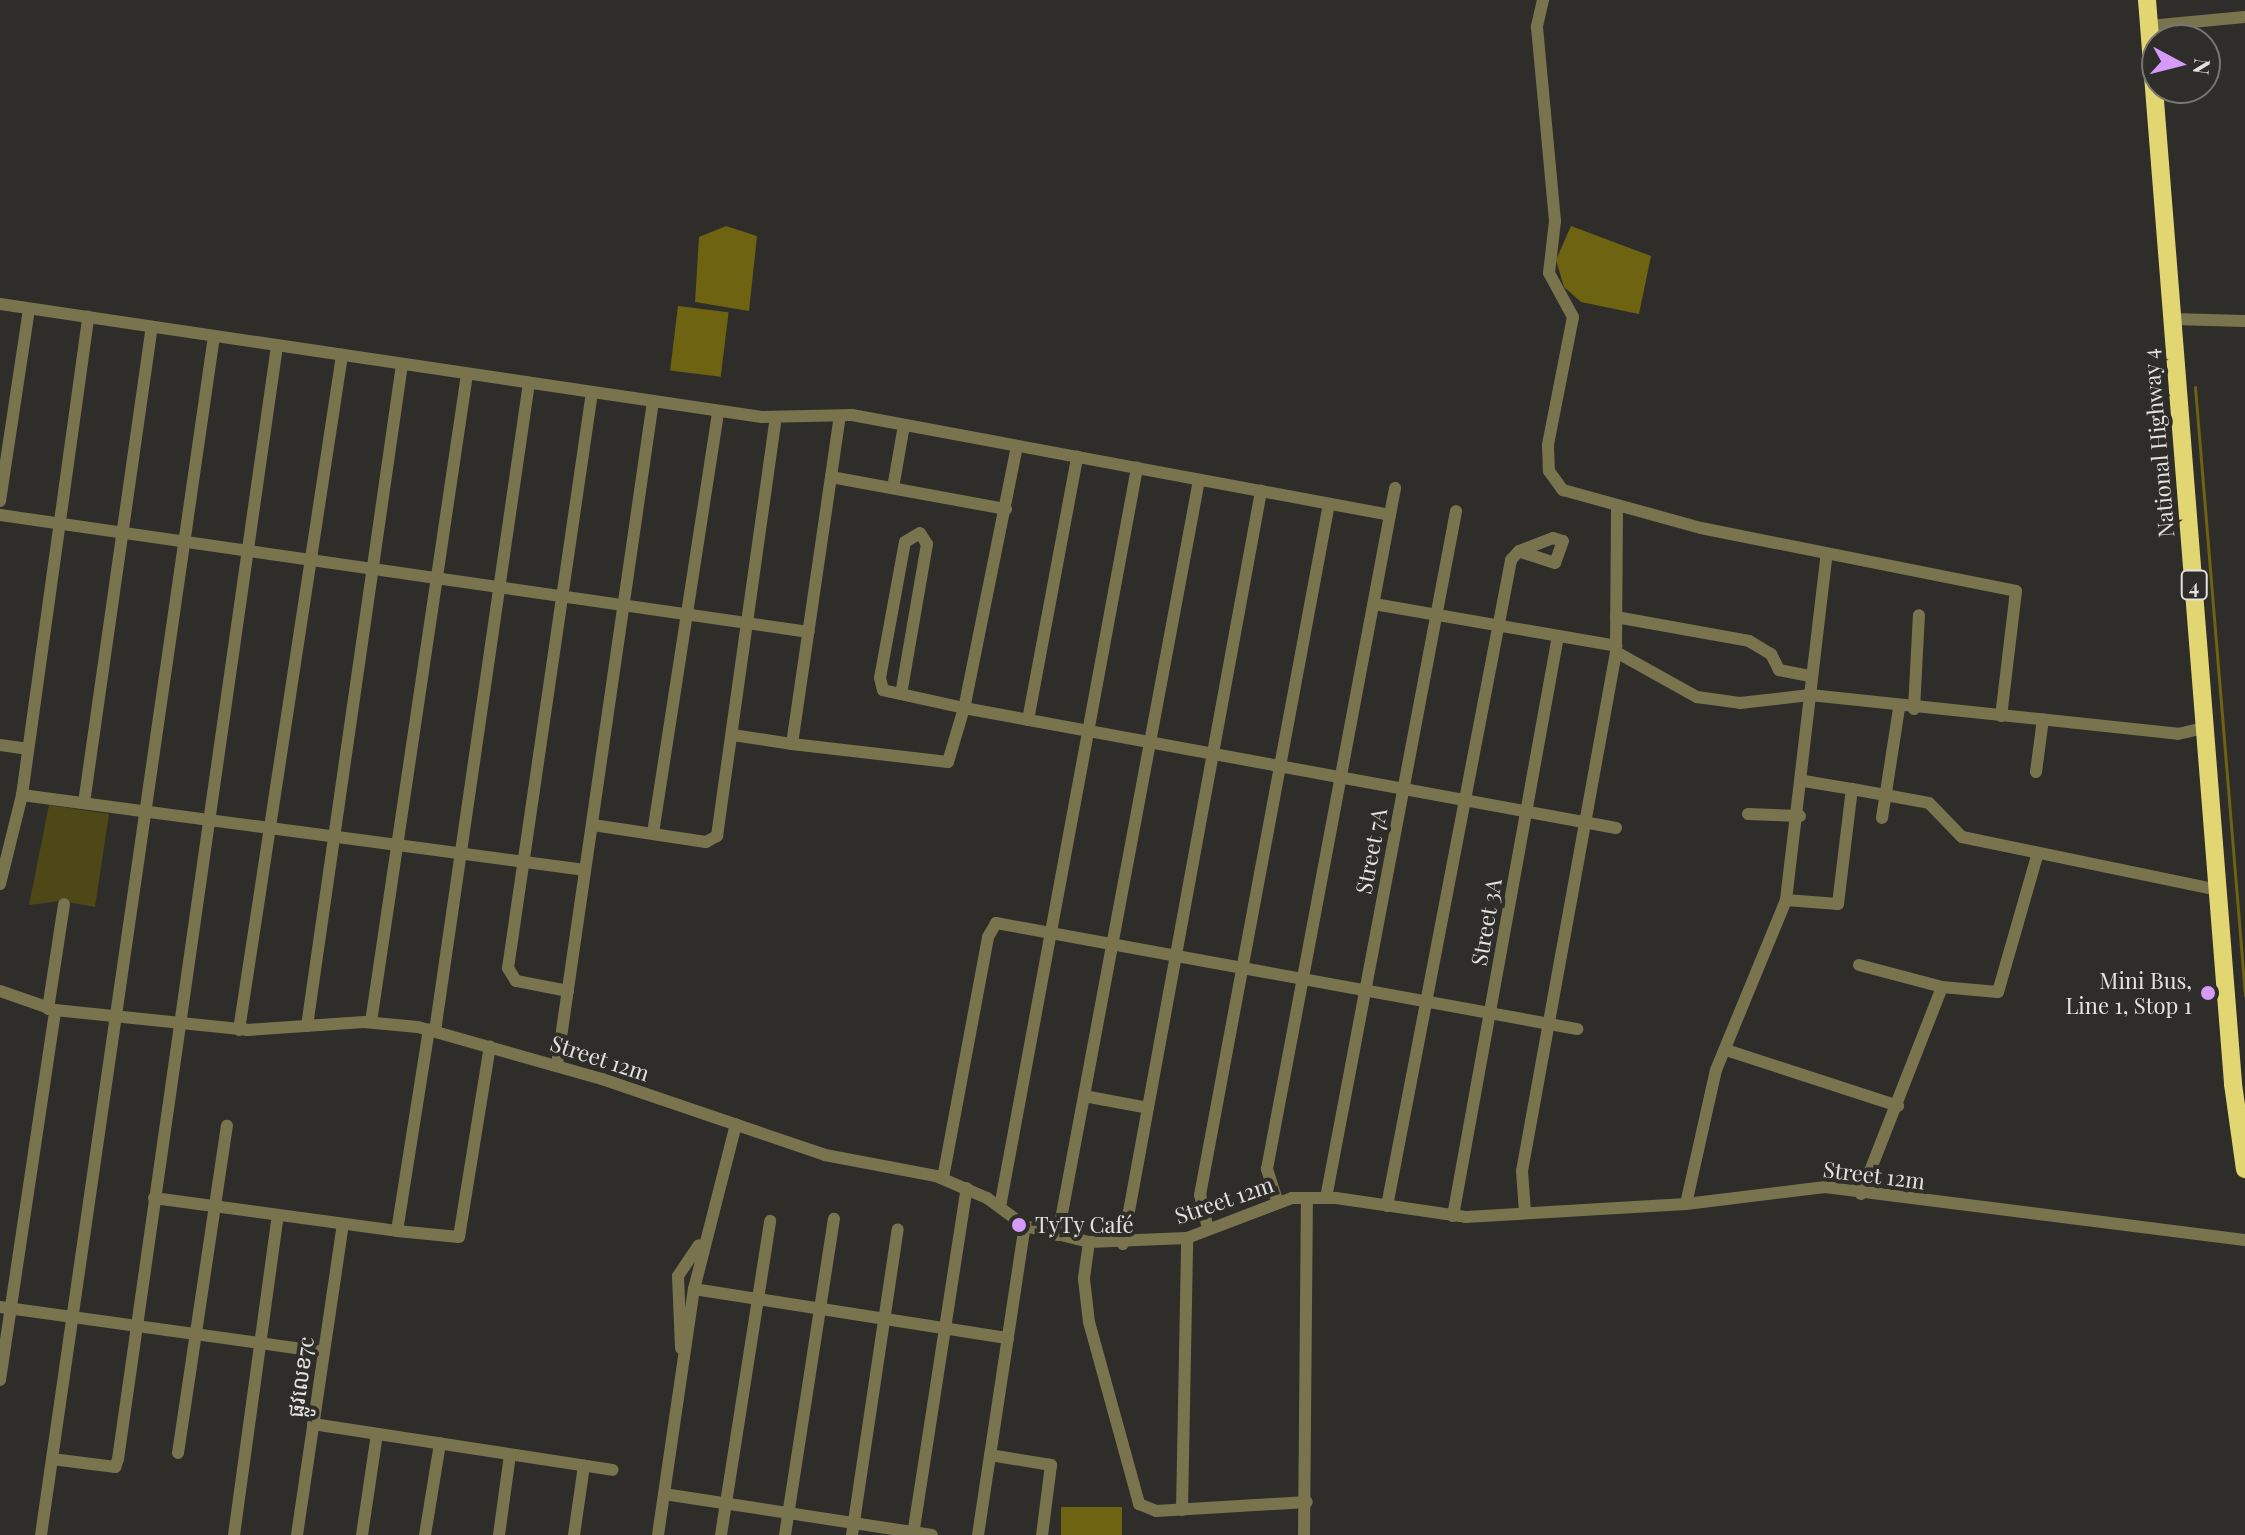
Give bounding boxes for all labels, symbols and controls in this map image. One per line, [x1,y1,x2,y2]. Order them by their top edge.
north arrow [2141,24,2221,104]
text: N [2187,57,2219,76]
street label: National Highway 4 [2137,347,2179,539]
road number: 4 [2180,569,2208,601]
street label: Street 7A [1350,806,1392,896]
street label: Street 3A [1465,876,1507,968]
place label: Mini Bus, Line 1, Stop 1 [2065,967,2192,1018]
marker: Mini Bus, Line 1, Stop 1 [2199,984,2217,1002]
street label: Street 12m [547,1030,653,1086]
street label: Street 12m [1821,1156,1927,1194]
street label: Street 12m [1171,1171,1277,1229]
place label: TyTy Café [1035,1212,1134,1238]
marker: TyTy Café [1010,1216,1028,1234]
street label: ផ្លូវលេខ7c [281,1335,319,1419]

